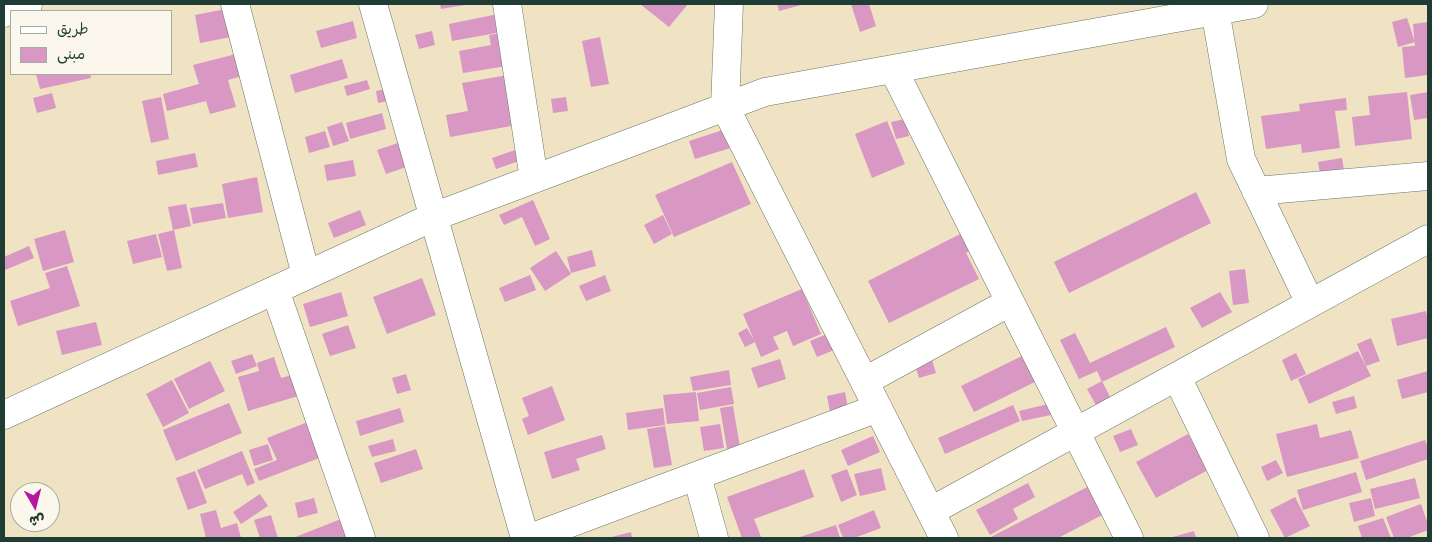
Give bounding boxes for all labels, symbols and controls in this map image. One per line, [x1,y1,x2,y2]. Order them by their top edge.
legend [10,10,172,75]
text: طريق [57,18,89,38]
text: مبنى [57,43,85,63]
north arrow [10,482,60,532]
text: ش [28,511,46,532]

